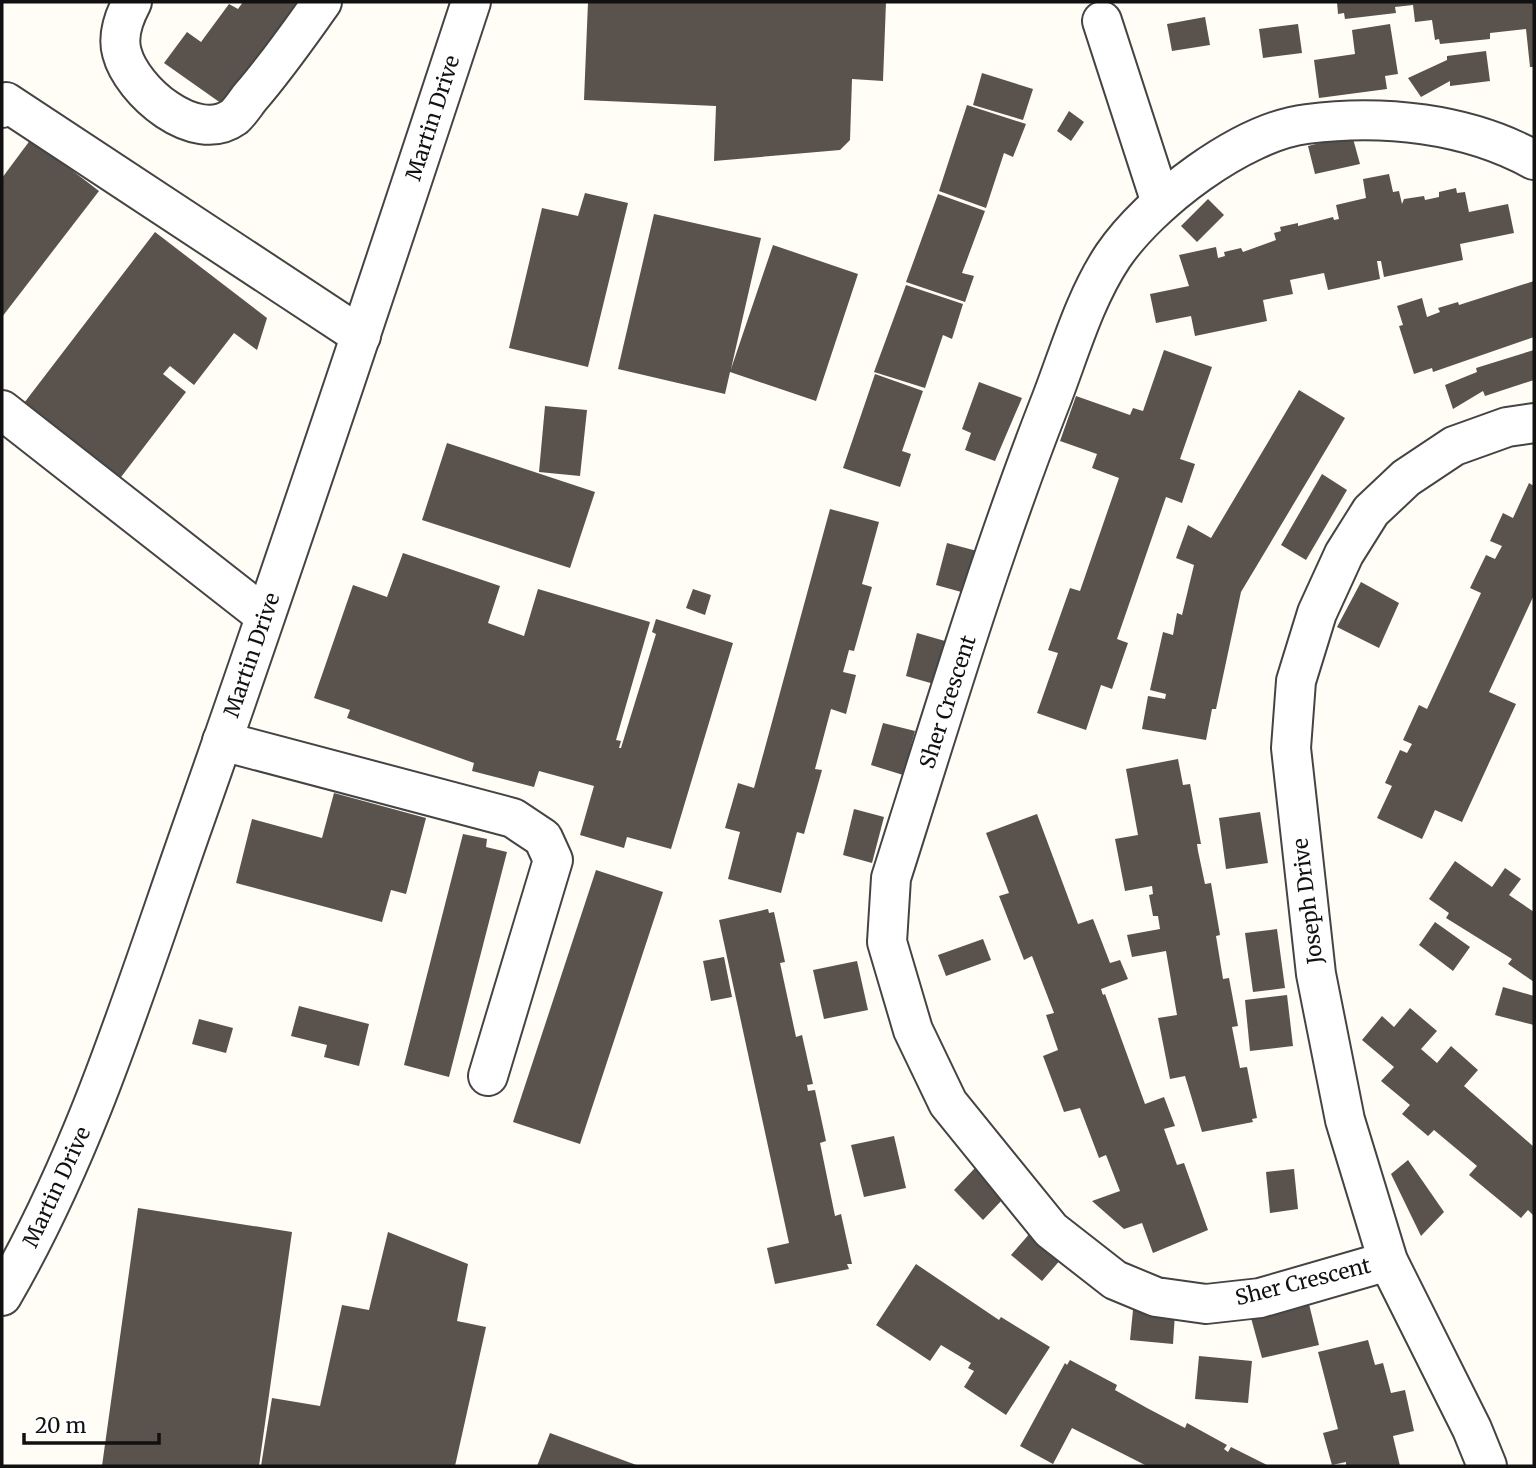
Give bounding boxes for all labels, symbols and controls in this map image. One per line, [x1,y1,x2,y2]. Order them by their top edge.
street label: Martin Drive [400,52,465,184]
street label: Martin Drive [218,589,285,721]
street label: Sher Crescent [913,632,982,772]
street label: Joseph Drive [1286,836,1329,967]
street label: Martin Drive [17,1122,96,1251]
street label: Sher Crescent [1232,1252,1373,1311]
scale bar [24,1402,159,1446]
text: 20 m [35,1412,87,1439]

